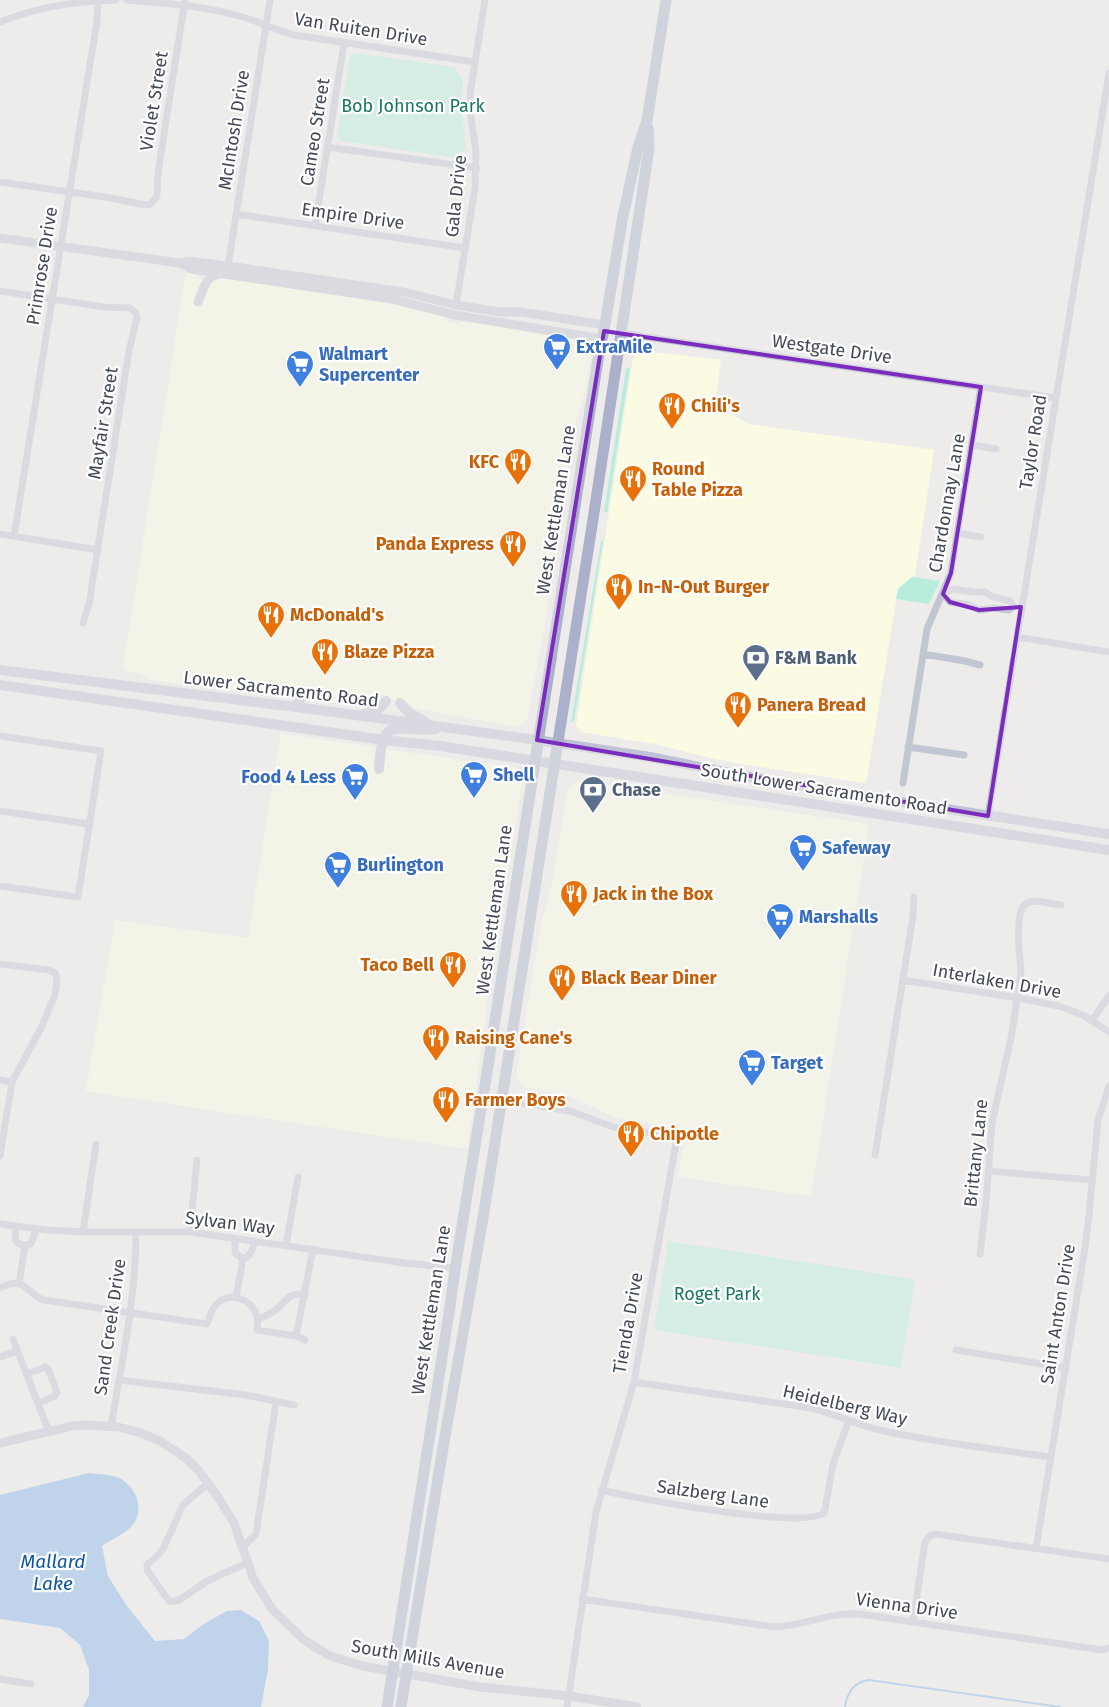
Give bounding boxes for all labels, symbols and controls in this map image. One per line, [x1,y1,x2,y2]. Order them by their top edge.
street label: Van Ruiten Drive [293,8,429,50]
street label: Violet Street [135,49,173,152]
street label: McIntosh Drive [214,68,254,192]
street label: Cameo Street [296,76,334,188]
park label: Bob Johnson Park [341,95,486,117]
street label: Gala Drive [441,154,471,238]
street label: Empire Drive [300,198,406,234]
street label: Primrose Drive [22,205,62,327]
street label: Westgate Drive [771,330,893,368]
supermarket icon: ExtraMile [542,332,572,371]
place label: ExtraMile [576,336,653,358]
place label: Walmart Supercenter [319,343,420,386]
supermarket icon: Walmart Supercenter [285,349,315,388]
street label: Mayfair Street [83,365,123,481]
restaurant icon: Chili's [657,391,687,430]
street label: Taylor Road [1015,393,1051,491]
place label: Chili's [691,395,740,417]
street label: West Kettleman Lane [532,424,580,596]
street label: Chardonnay Lane [924,432,970,574]
restaurant icon: KFC [503,447,533,486]
place label: KFC [469,451,500,473]
place label: Round Table Pizza [652,458,743,501]
restaurant icon: Round Table Pizza [618,464,648,503]
restaurant icon: Panda Express [498,529,528,568]
place label: Panda Express [376,533,494,555]
restaurant icon: In-N-Out Burger [604,572,634,611]
place label: In-N-Out Burger [638,576,770,598]
restaurant icon: McDonald's [256,600,286,639]
place label: McDonald's [290,604,384,626]
restaurant icon: Blaze Pizza [310,637,340,676]
place label: Blaze Pizza [344,641,435,663]
bank icon: F&M Bank [741,643,771,682]
place label: F&M Bank [775,647,858,669]
street label: Lower Sacramento Road [182,666,380,712]
restaurant icon: Panera Bread [723,690,753,729]
place label: Panera Bread [757,694,866,716]
street label: South Lower Sacramento Road [699,759,949,819]
supermarket icon: Shell [459,760,489,799]
supermarket icon: Food 4 Less [340,762,370,801]
place label: Shell [493,764,535,786]
place label: Food 4 Less [241,766,336,788]
bank icon: Chase [578,775,608,814]
place label: Chase [612,779,661,801]
street label: West Kettleman Lane [471,823,517,997]
supermarket icon: Safeway [788,833,818,872]
place label: Safeway [822,837,891,859]
supermarket icon: Burlington [323,850,353,889]
place label: Burlington [357,854,444,876]
restaurant icon: Jack in the Box [559,879,589,918]
place label: Jack in the Box [592,883,714,905]
supermarket icon: Marshalls [765,902,795,941]
place label: Marshalls [799,906,878,928]
restaurant icon: Taco Bell [438,950,468,989]
place label: Taco Bell [361,954,435,976]
street label: Interlaken Drive [931,959,1063,1003]
restaurant icon: Black Bear Diner [547,963,577,1002]
place label: Black Bear Diner [581,967,717,989]
restaurant icon: Raising Cane's [421,1023,451,1062]
place label: Raising Cane's [455,1027,572,1049]
supermarket icon: Target [737,1048,767,1087]
place label: Target [771,1052,824,1074]
restaurant icon: Farmer Boys [431,1085,461,1124]
place label: Farmer Boys [465,1089,566,1111]
street label: Brittany Lane [959,1098,993,1208]
restaurant icon: Chipotle [616,1119,646,1158]
place label: Chipotle [650,1123,719,1145]
street label: Sylvan Way [184,1207,276,1239]
street label: West Kettleman Lane [407,1224,455,1396]
street label: Saint Anton Drive [1036,1242,1080,1386]
street label: Sand Creek Drive [90,1257,130,1397]
street label: Tienda Drive [608,1271,648,1375]
park label: Roget Park [674,1283,761,1305]
street label: Heidelberg Way [781,1380,909,1430]
street label: Salzberg Lane [656,1475,770,1513]
water label: Mallard Lake [21,1550,85,1595]
street label: Vienna Drive [855,1588,959,1624]
street label: South Mills Avenue [350,1635,506,1683]

